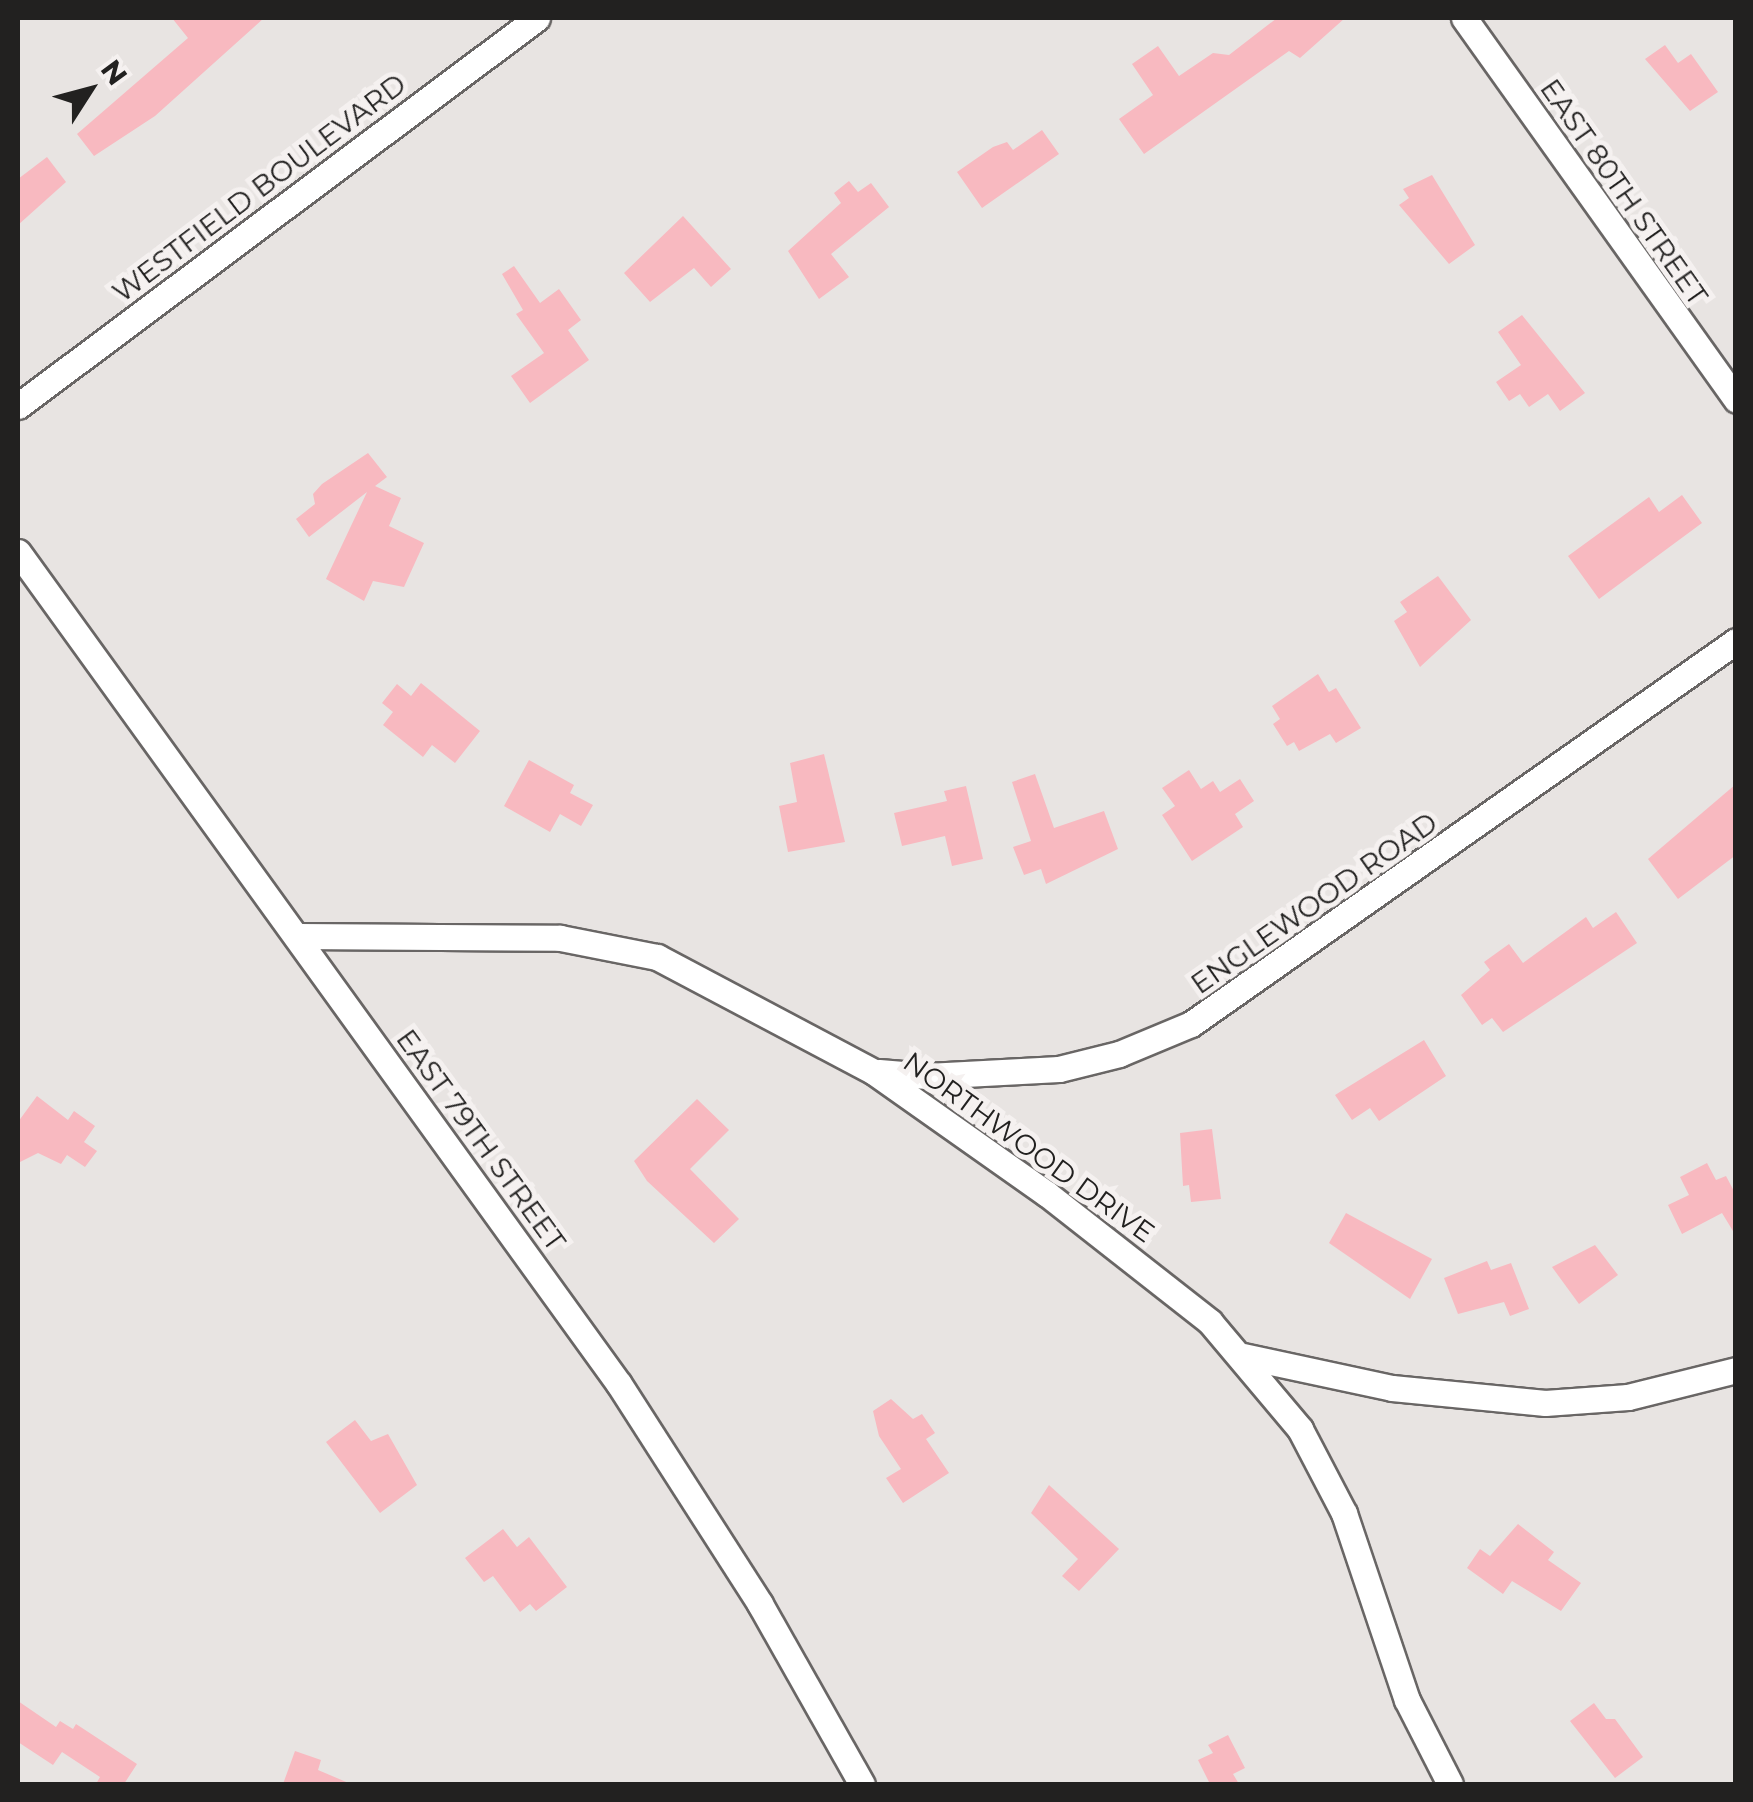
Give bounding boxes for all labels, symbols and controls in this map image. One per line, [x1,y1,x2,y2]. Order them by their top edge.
north arrow [40,40,140,140]
text: N [94,53,135,92]
street label: WESTFIELD BOULEVARD [106,67,412,309]
street label: EAST 80TH STREET [1533,73,1715,311]
street label: ENGLEWOOD ROAD [1184,805,1444,1001]
street label: EAST 79TH STREET [389,1023,573,1257]
street label: NORTHWOOD DRIVE [897,1045,1161,1249]

